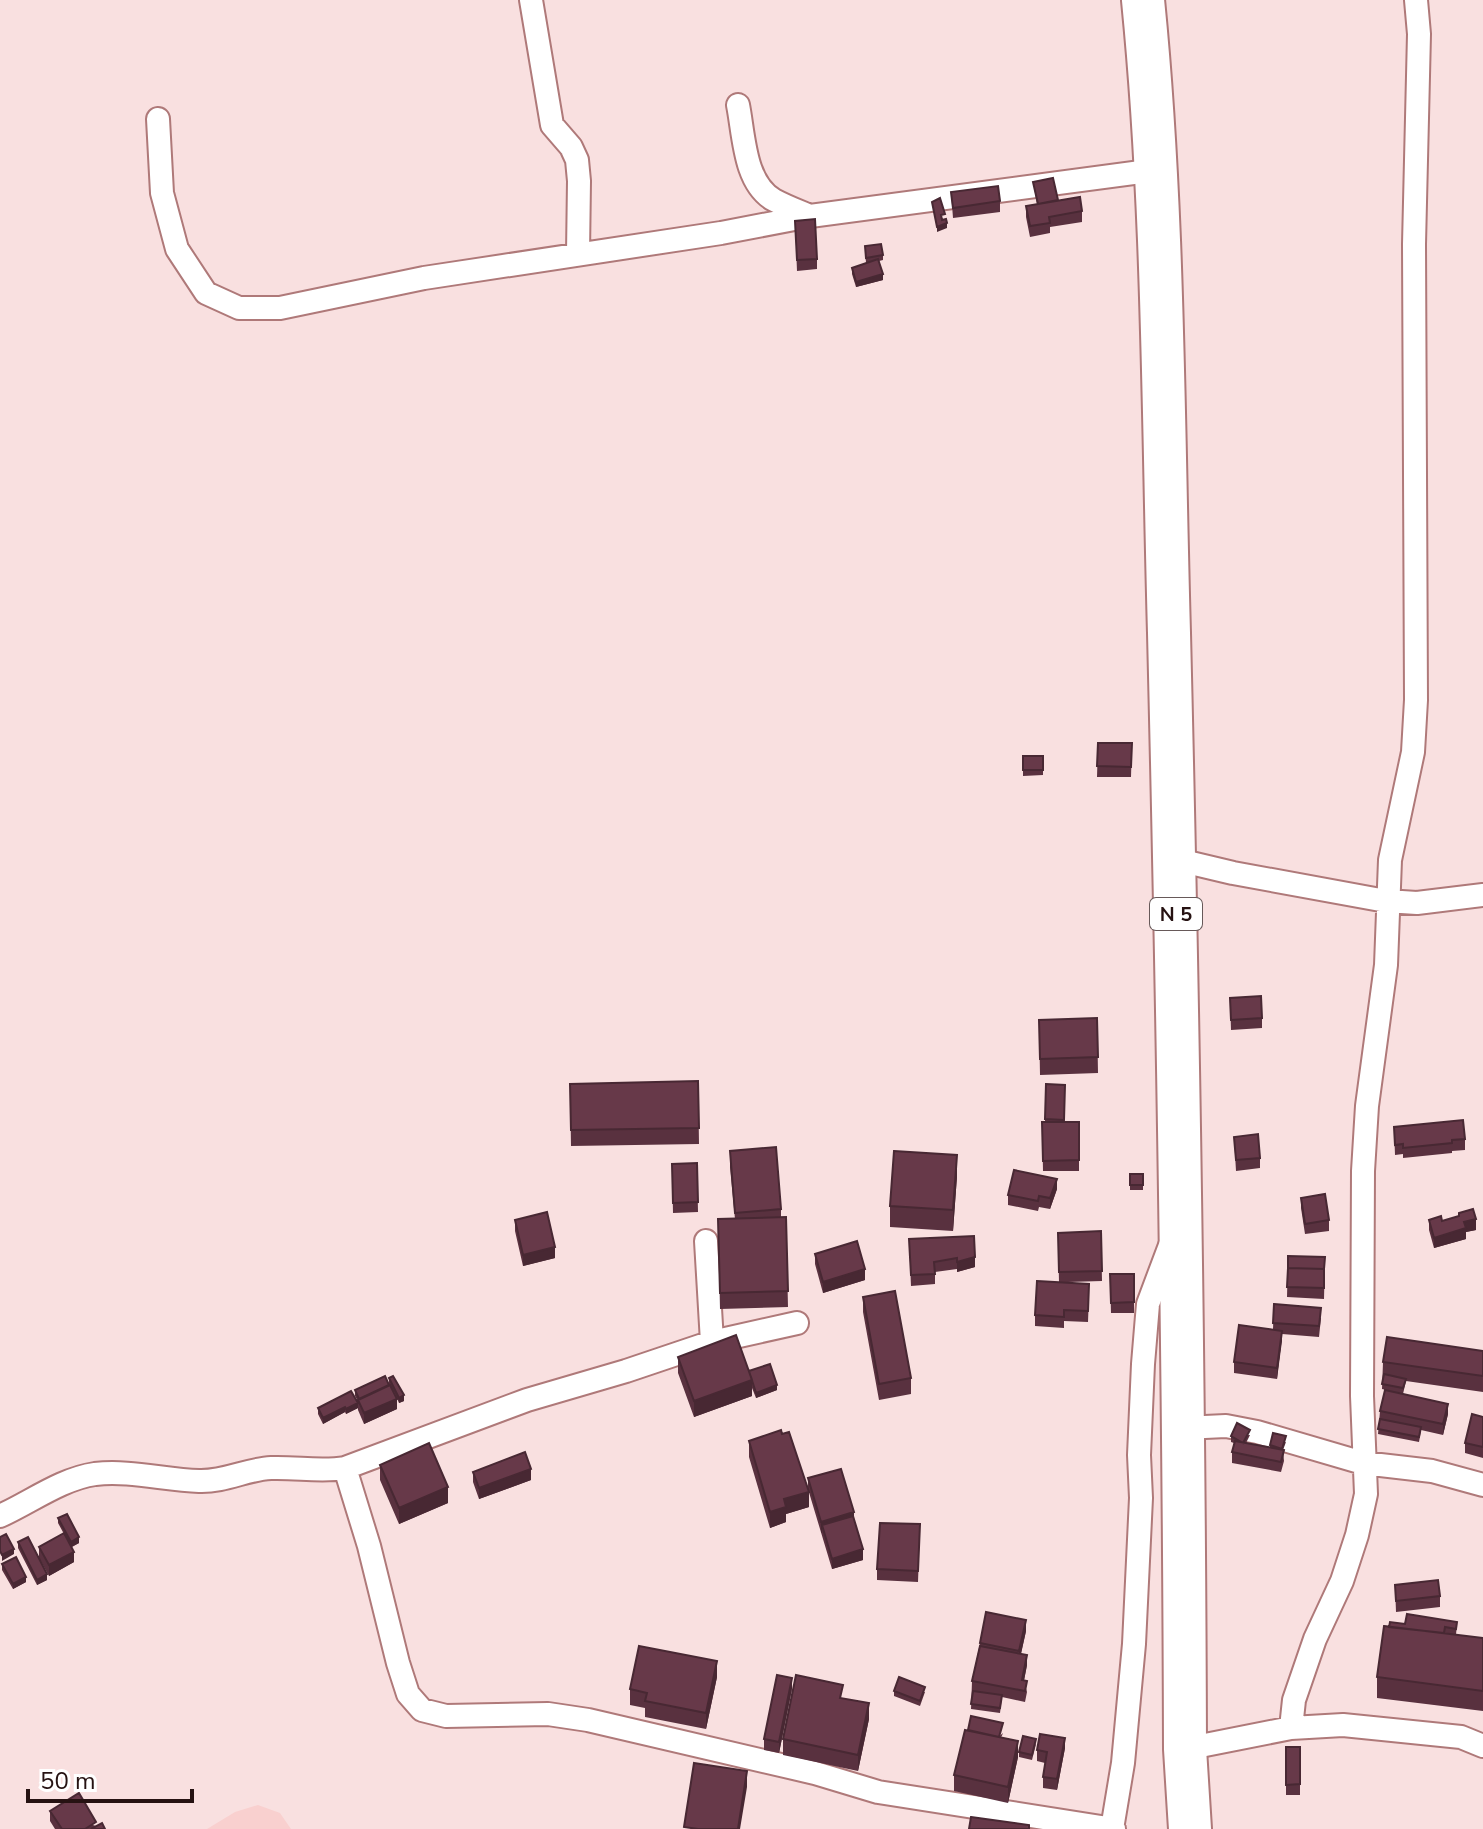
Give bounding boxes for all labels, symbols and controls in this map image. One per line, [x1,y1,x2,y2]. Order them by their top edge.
road number: N 5 [1150,898,1202,930]
scale bar [28,1753,192,1803]
text: 50 m [40,1765,96,1797]

